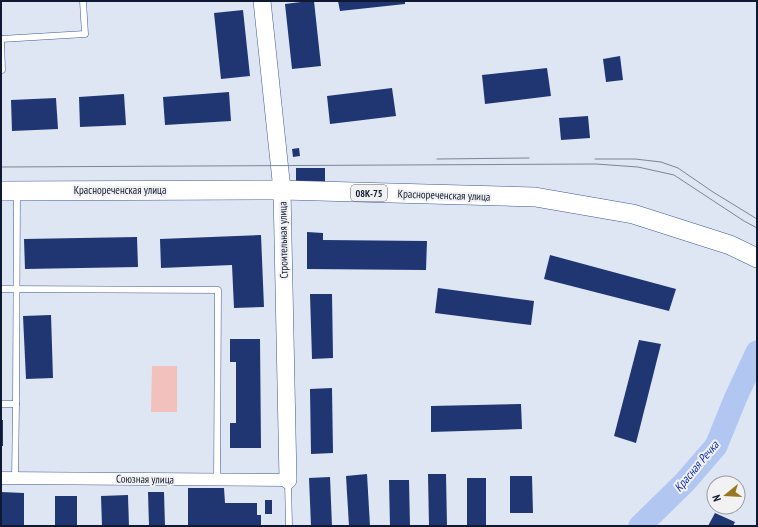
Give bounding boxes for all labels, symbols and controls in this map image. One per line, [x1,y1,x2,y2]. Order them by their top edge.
street label: Краснореченская улица [74,183,166,197]
road number: 08К-75 [351,185,387,201]
street label: Краснореченская улица [397,186,491,204]
street label: Строительная улица [275,201,291,279]
water label: Красная Речка [670,437,722,494]
street label: Союзная улица [116,471,174,487]
north arrow [706,475,746,515]
text: N [709,493,724,503]

